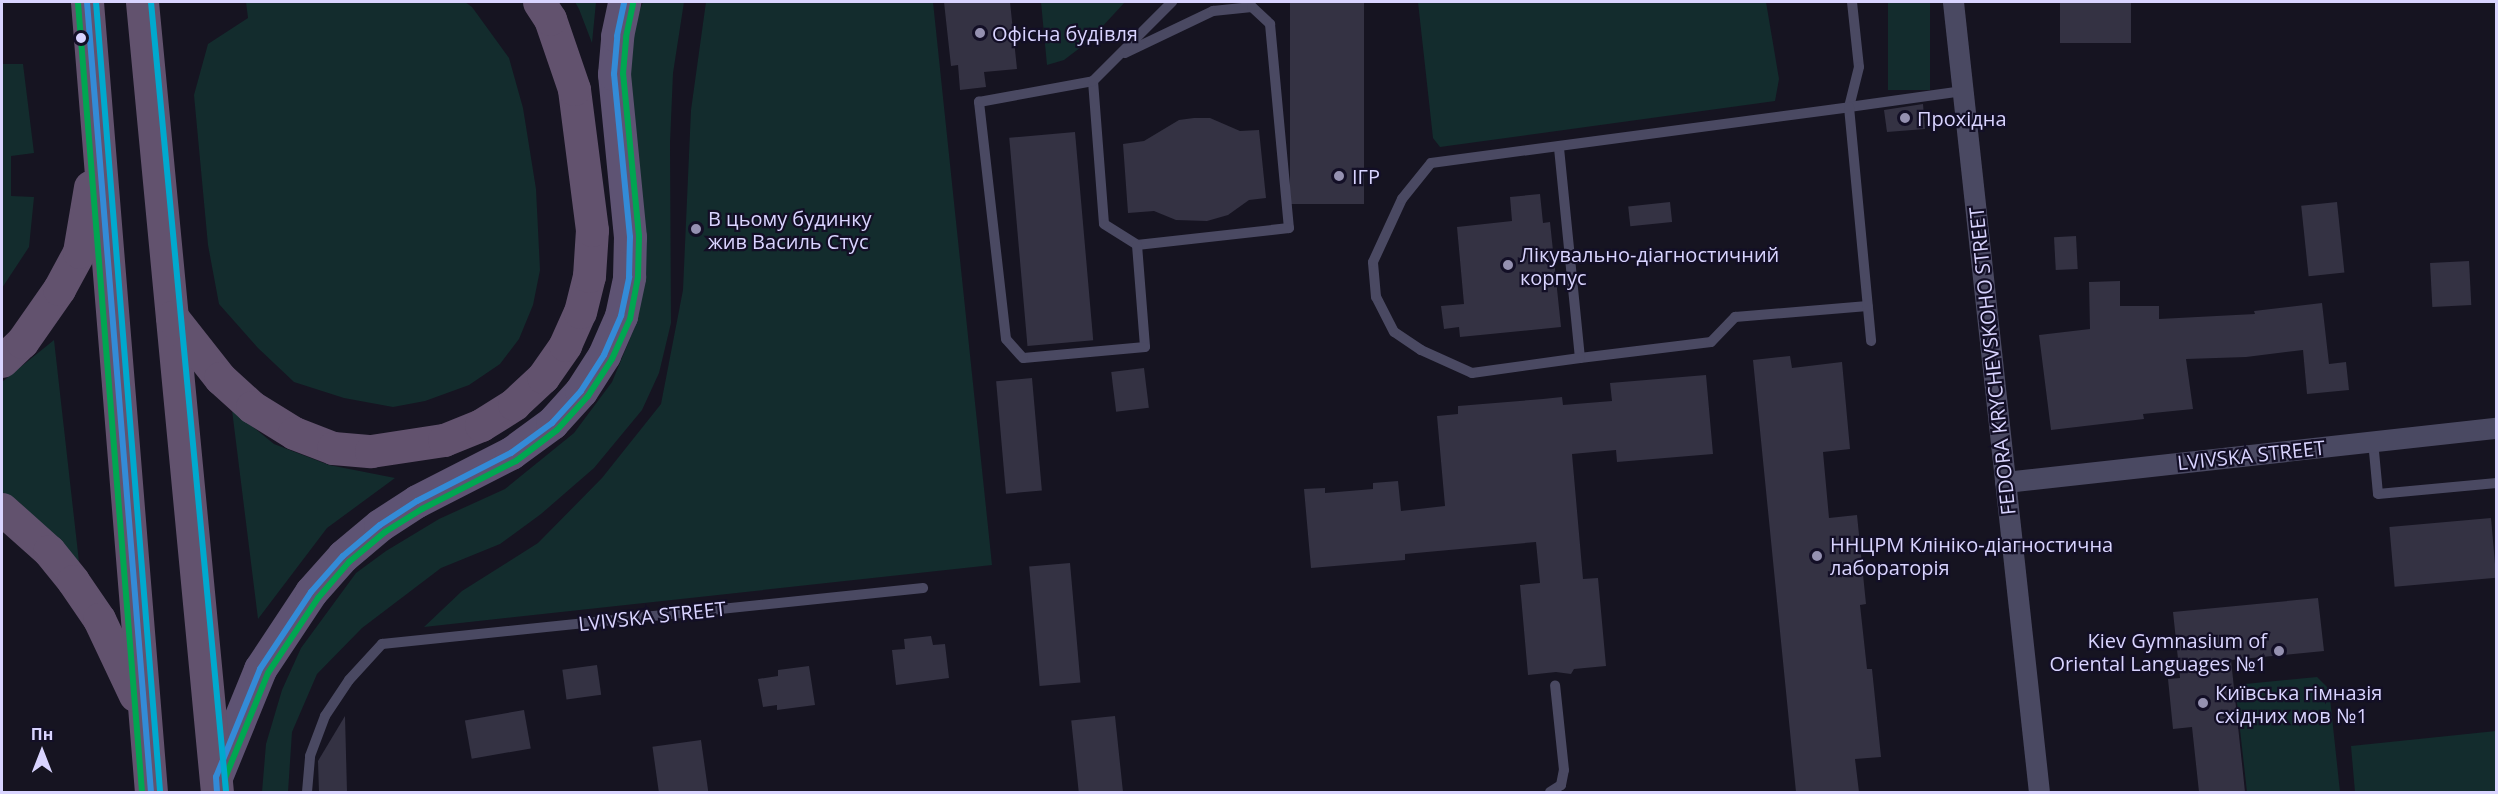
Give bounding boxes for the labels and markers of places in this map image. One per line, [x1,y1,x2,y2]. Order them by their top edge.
place label: Офісна будівля [992,21,1138,45]
marker: Офісна будівля [973,26,987,40]
unlabelled marker [75,32,87,44]
place label: Прохідна [1917,106,2007,130]
marker: Прохідна [1898,111,1912,125]
place label: ІГР [1352,164,1380,188]
marker: ІГР [1330,167,1348,185]
place label: В цьому будинку жив Василь Стус [708,206,871,253]
marker: В цьому будинку жив Василь Стус [689,222,703,236]
place label: Лікувально-діагностичний корпус [1520,242,1779,289]
marker: Лікувально-діагностичний корпус [1501,258,1515,272]
place label: ННЦРМ Клініко-діагностична лабораторія [1830,532,2113,579]
marker: ННЦРМ Клініко-діагностична лабораторія [1808,547,1826,565]
place label: Kiev Gymnasium of Oriental Languages №1 [2050,628,2267,675]
marker: Kiev Gymnasium of Oriental Languages №1 [2272,644,2286,658]
place label: Київська гімназія східних мов №1 [2215,680,2382,727]
marker: Київська гімназія східних мов №1 [2196,696,2210,710]

